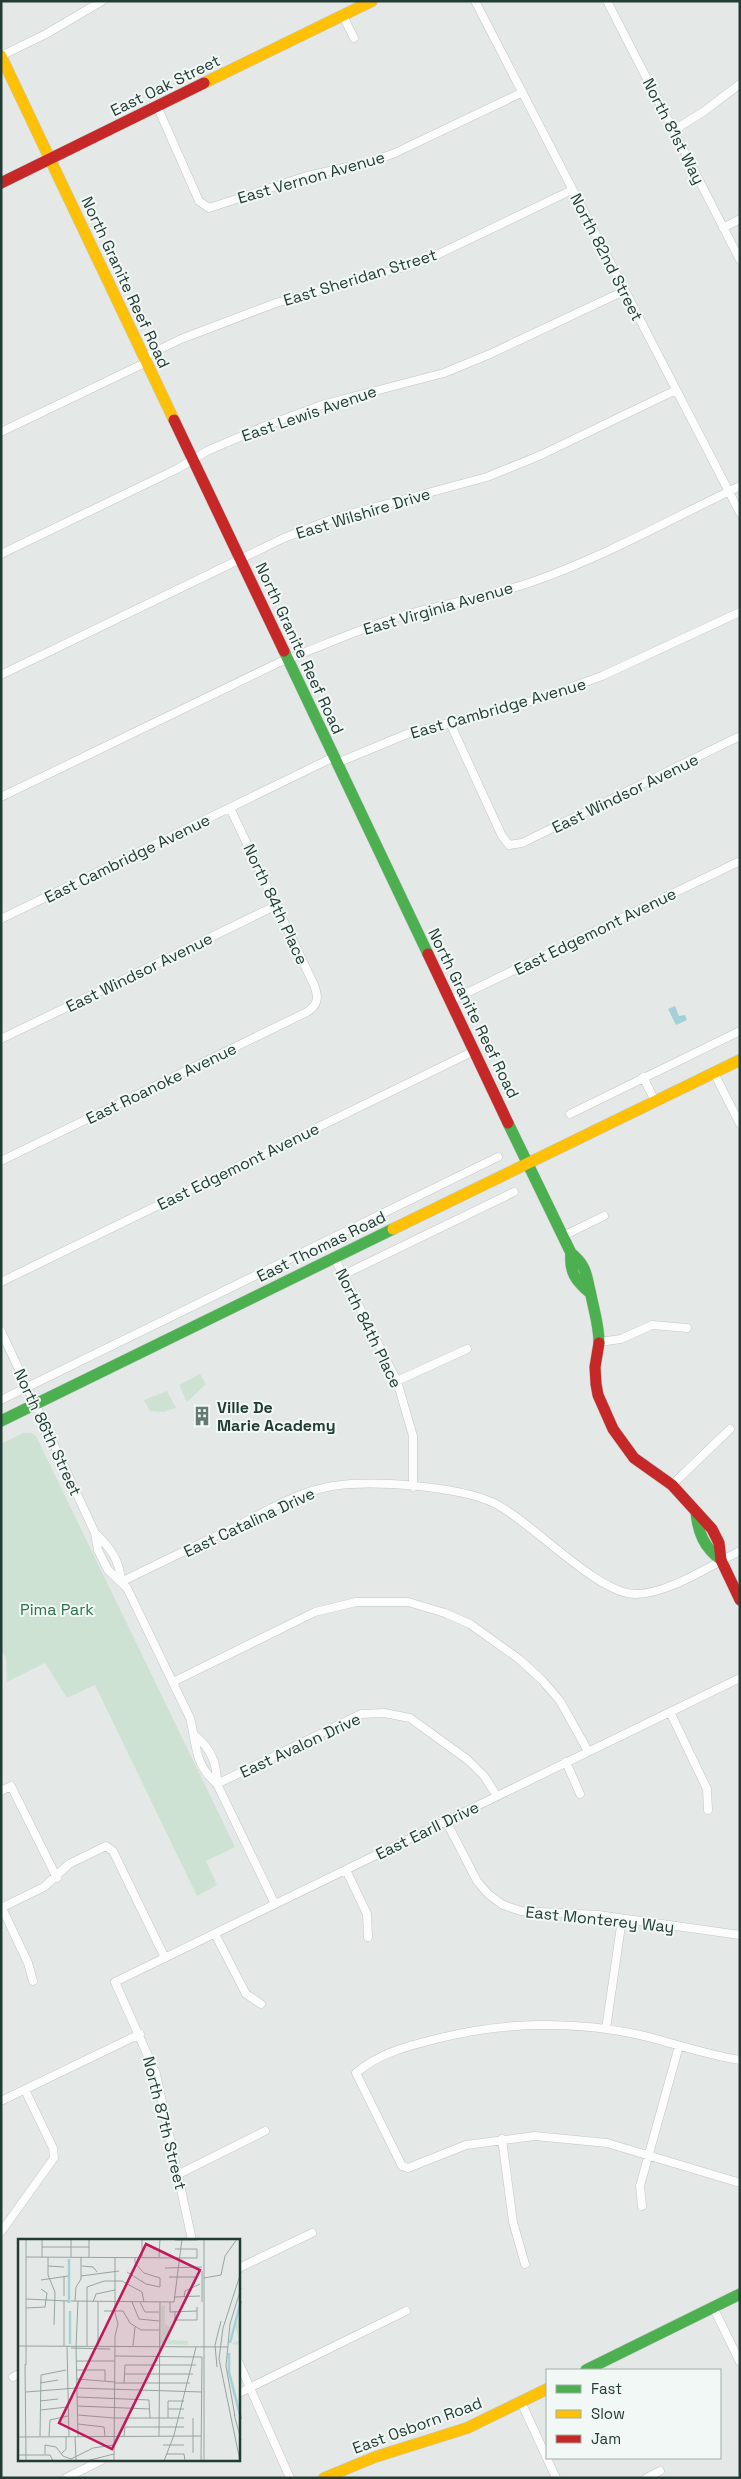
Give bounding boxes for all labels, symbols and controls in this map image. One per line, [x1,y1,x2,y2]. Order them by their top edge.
street label: East Oak Street [107,50,223,121]
street label: North 81st Way [638,74,709,188]
street label: East Vernon Avenue [235,146,387,209]
street label: North 82nd Street [565,190,648,325]
street label: North Granite Reef Road [77,193,175,371]
street label: East Sheridan Street [281,244,439,311]
street label: East Lewis Avenue [239,381,379,446]
street label: East Wilshire Drive [293,483,433,544]
street label: North Granite Reef Road [251,559,349,737]
street label: East Virginia Avenue [361,577,515,640]
street label: East Cambridge Avenue [408,673,588,744]
street label: East Windsor Avenue [548,749,702,838]
street label: East Cambridge Avenue [41,809,214,908]
street label: North 84th Place [238,841,313,968]
street label: East Edgemont Avenue [511,883,680,980]
street label: North Granite Reef Road [423,925,524,1102]
street label: East Windsor Avenue [62,928,216,1017]
street label: East Roanoke Avenue [83,1038,240,1129]
street label: East Edgemont Avenue [154,1118,323,1215]
street label: East Thomas Road [253,1206,389,1287]
street label: North 84th Place [330,1265,407,1392]
street label: North 86th Street [9,1365,86,1499]
place label: Ville De Marie Academy [217,1397,336,1436]
building icon: Ville De Marie Academy [191,1405,213,1427]
street label: East Catalina Drive [180,1483,318,1562]
park label: Pima Park [20,1599,94,1620]
street label: East Avalon Drive [236,1708,364,1783]
street label: East Earll Drive [372,1796,482,1865]
street label: East Monterey Way [525,1901,675,1938]
street label: North 87th Street [138,2054,191,2192]
inset map [18,2239,240,2462]
legend [546,2369,721,2459]
text: Fast [591,2379,622,2398]
street label: East Osborn Road [349,2392,485,2459]
text: Slow [591,2404,625,2423]
text: Jam [591,2429,621,2448]

